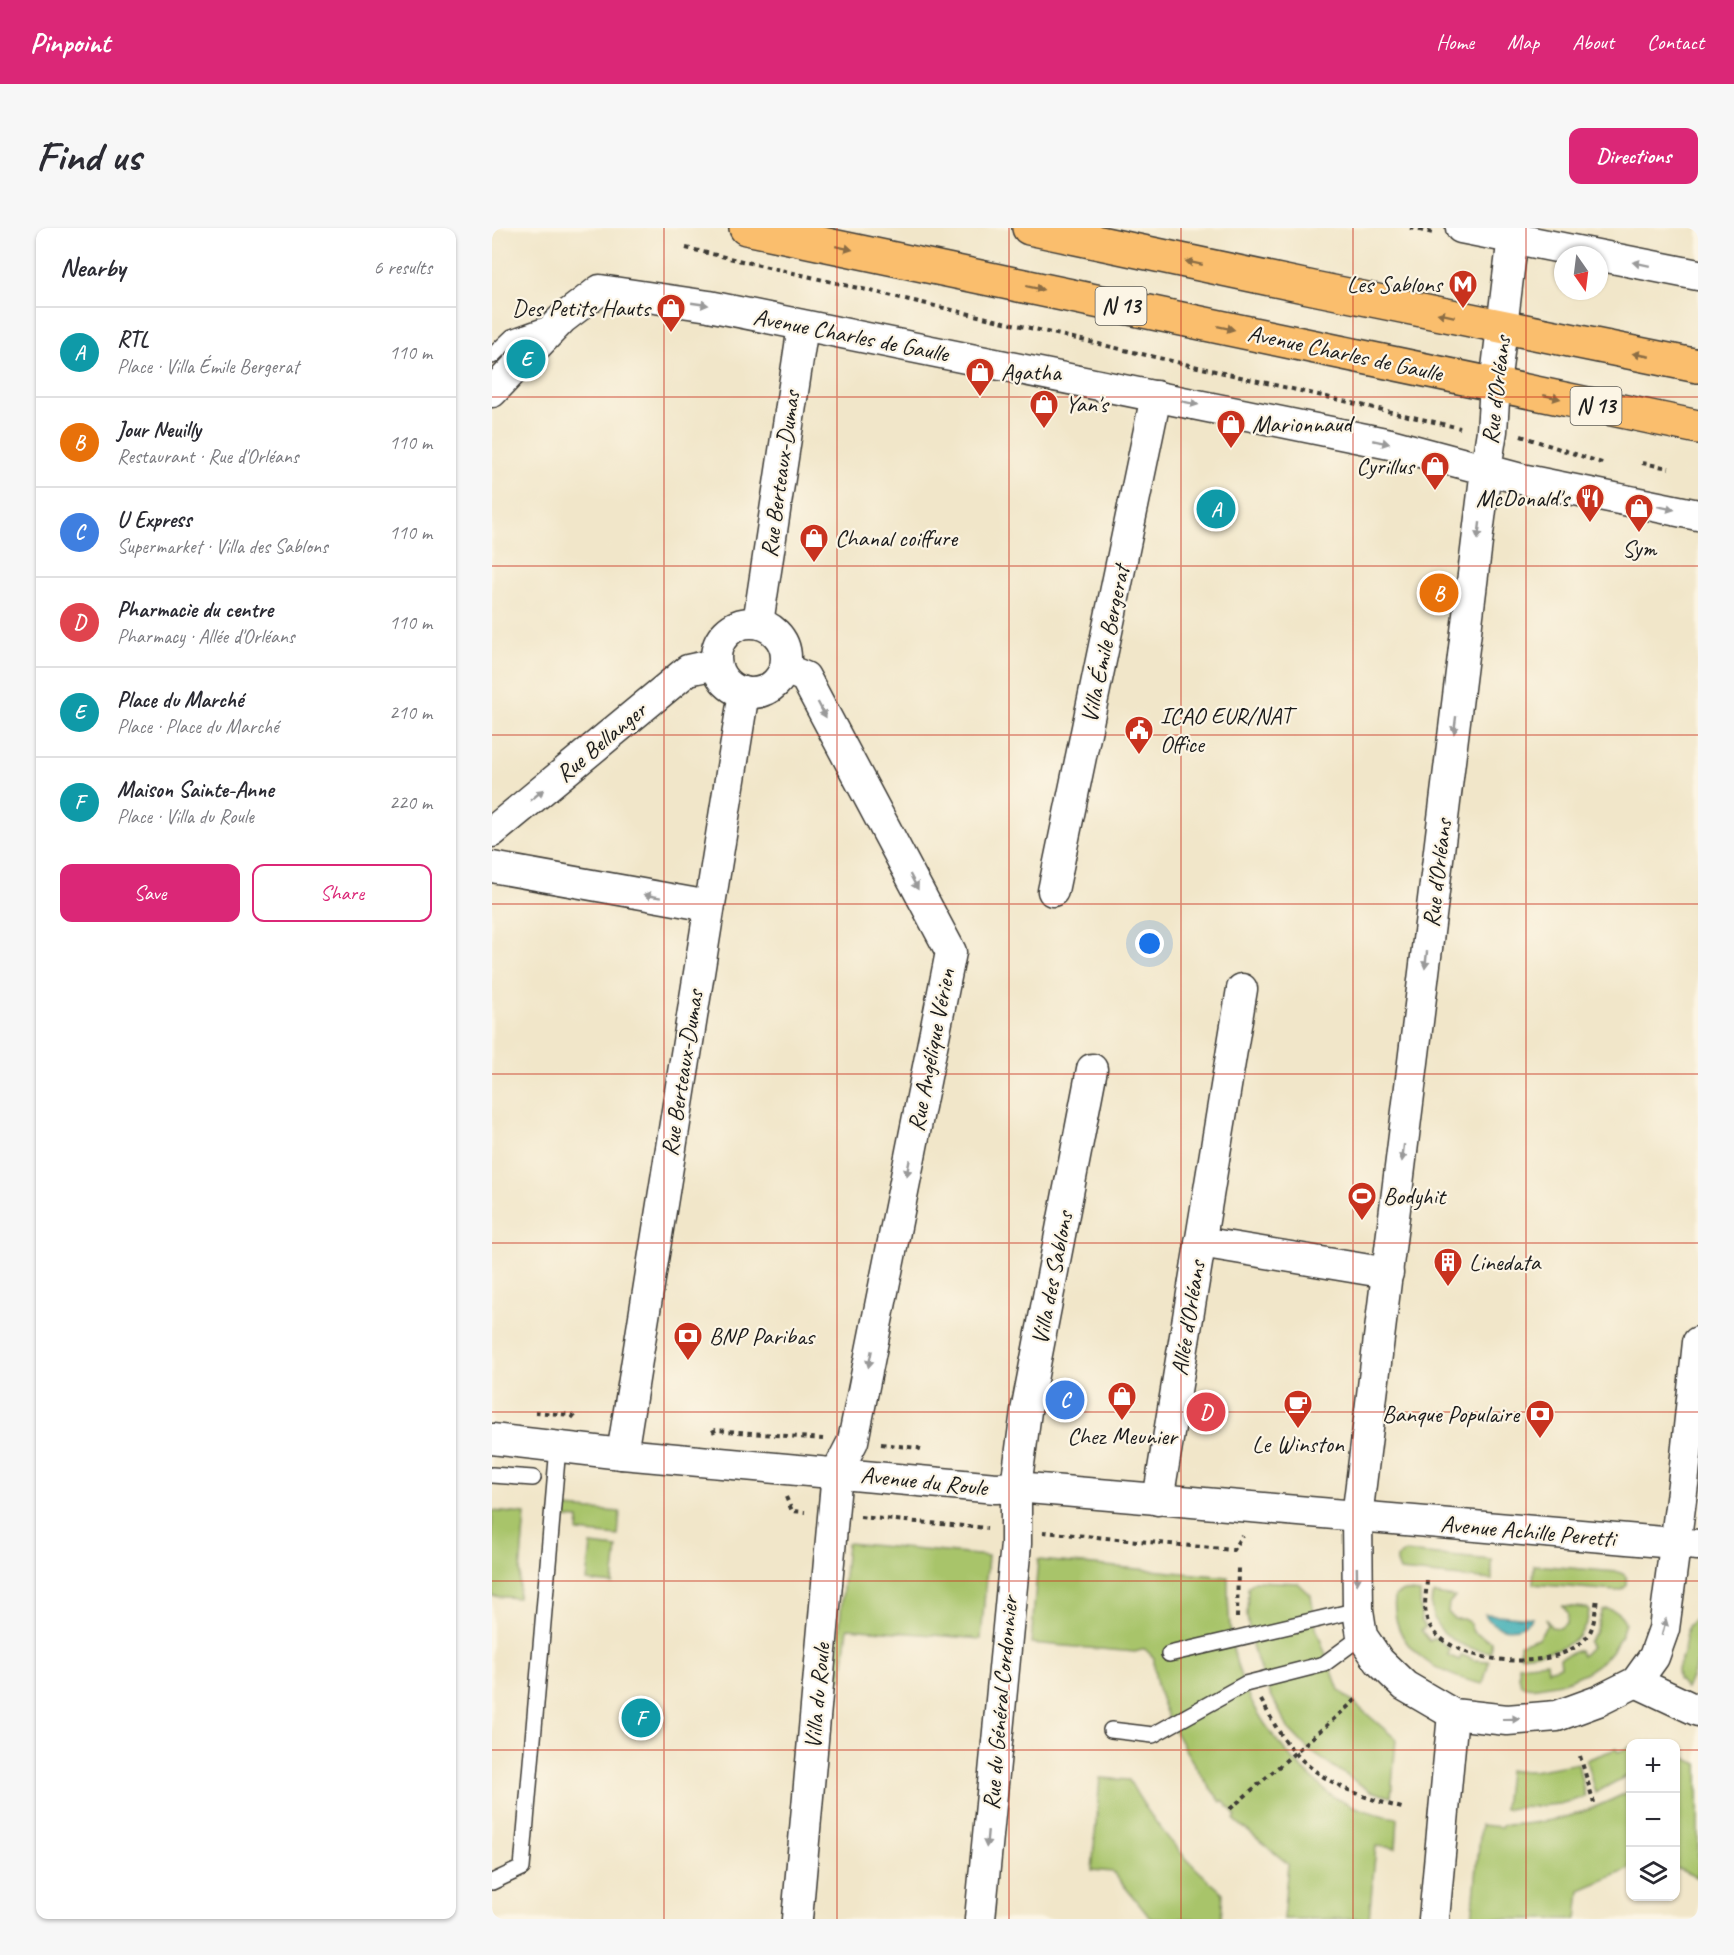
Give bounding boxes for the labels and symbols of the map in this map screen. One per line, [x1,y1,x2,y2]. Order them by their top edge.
one-way arrow [835,244,853,254]
north arrow [1554,246,1608,300]
one-way arrow [1184,258,1203,267]
one-way arrow [1631,258,1650,268]
metro station icon: Les Sablons [1447,268,1479,310]
place label: Les Sablons [1347,269,1444,299]
one-way arrow [1026,284,1045,293]
road number: N 13 [1096,287,1146,325]
shop icon: Des Petits Hauts [655,292,687,334]
place label: Des Petits Hauts [512,293,652,323]
one-way arrow [690,300,709,309]
street label: Avenue Charles de Gaulle [751,301,953,369]
one-way arrow [1437,310,1455,320]
street label: Avenue Charles de Gaulle [1245,318,1447,389]
one-way arrow [1217,324,1236,333]
street label: Rue d'Orléans [1474,332,1518,446]
pin: E [507,336,546,382]
one-way arrow [1631,350,1650,359]
shop icon: Agatha [964,356,996,398]
place label: Agatha [1001,357,1062,387]
street label: Rue Berteaux-Dumas [753,387,807,559]
road number: N 13 [1570,387,1622,425]
shop icon: Yan's [1028,388,1060,430]
place label: Yan's [1065,389,1111,419]
one-way arrow [1543,393,1562,402]
one-way arrow [1180,399,1199,408]
shop icon: Marionnaud [1215,408,1247,450]
place label: Marionnaud [1252,409,1355,439]
one-way arrow [1371,438,1390,447]
shop icon: Cyrillus [1419,450,1451,492]
place label: Cyrillus [1356,451,1416,481]
restaurant icon: McDonald's [1574,482,1606,524]
place label: McDonald's [1476,483,1572,513]
pin: A [1196,486,1236,532]
shop icon: Sym [1623,492,1655,534]
one-way arrow [1657,504,1676,513]
shop icon: Chanal coiffure [798,522,830,564]
one-way arrow [1474,522,1483,541]
place label: Chanal coiffure [835,523,959,553]
place label: Sym [1622,533,1657,563]
street label: Villa Émile Bergerat [1074,560,1137,725]
pin: B [1420,570,1458,616]
street label: Rue Bellanger [550,694,654,789]
one-way arrow [817,701,827,718]
place label: ICAO EUR/NAT Office [1160,701,1298,759]
public building icon: ICAO EUR/NAT Office [1123,714,1155,756]
one-way arrow [1450,715,1460,734]
one-way arrow [529,788,545,801]
street label: Rue d'Orléans [1415,815,1459,929]
one-way arrow [909,873,919,890]
one-way arrow [642,891,661,900]
your location [1135,929,1164,958]
one-way arrow [1422,950,1431,969]
street label: Rue Angélique Vérien [901,966,962,1134]
street label: Rue Berteaux-Dumas [654,986,710,1158]
one-way arrow [1398,1144,1407,1163]
one-way arrow [903,1159,912,1178]
sports icon: Bodyhit [1346,1180,1378,1222]
place label: Bodyhit [1383,1181,1447,1211]
street label: Villa des Sablons [1024,1207,1080,1347]
building icon: Linedata [1432,1246,1464,1288]
place label: Linedata [1469,1247,1542,1277]
street label: Allée d'Orléans [1164,1257,1212,1377]
bank icon: BNP Paribas [672,1320,704,1362]
place label: BNP Paribas [709,1321,816,1351]
one-way arrow [865,1350,874,1369]
pin: C [1046,1378,1084,1422]
shop icon: Chez Meunier [1106,1380,1138,1422]
cafe icon: Le Winston [1282,1388,1314,1430]
pin: D [1186,1390,1226,1434]
bank icon: Banque Populaire [1524,1398,1556,1440]
place label: Banque Populaire [1382,1399,1521,1429]
place label: Chez Meunier [1067,1421,1179,1451]
place label: Le Winston [1252,1429,1345,1459]
street label: Avenue du Roule [859,1459,991,1503]
street label: Avenue Achille Peretti [1439,1508,1619,1554]
one-way arrow [1352,1566,1362,1585]
street label: Rue du Général Cordonnier [976,1592,1025,1811]
one-way arrow [1659,1618,1669,1636]
street label: Villa du Roule [797,1640,837,1750]
pin: F [622,1696,660,1740]
one-way arrow [1501,1715,1520,1724]
one-way arrow [983,1830,992,1849]

